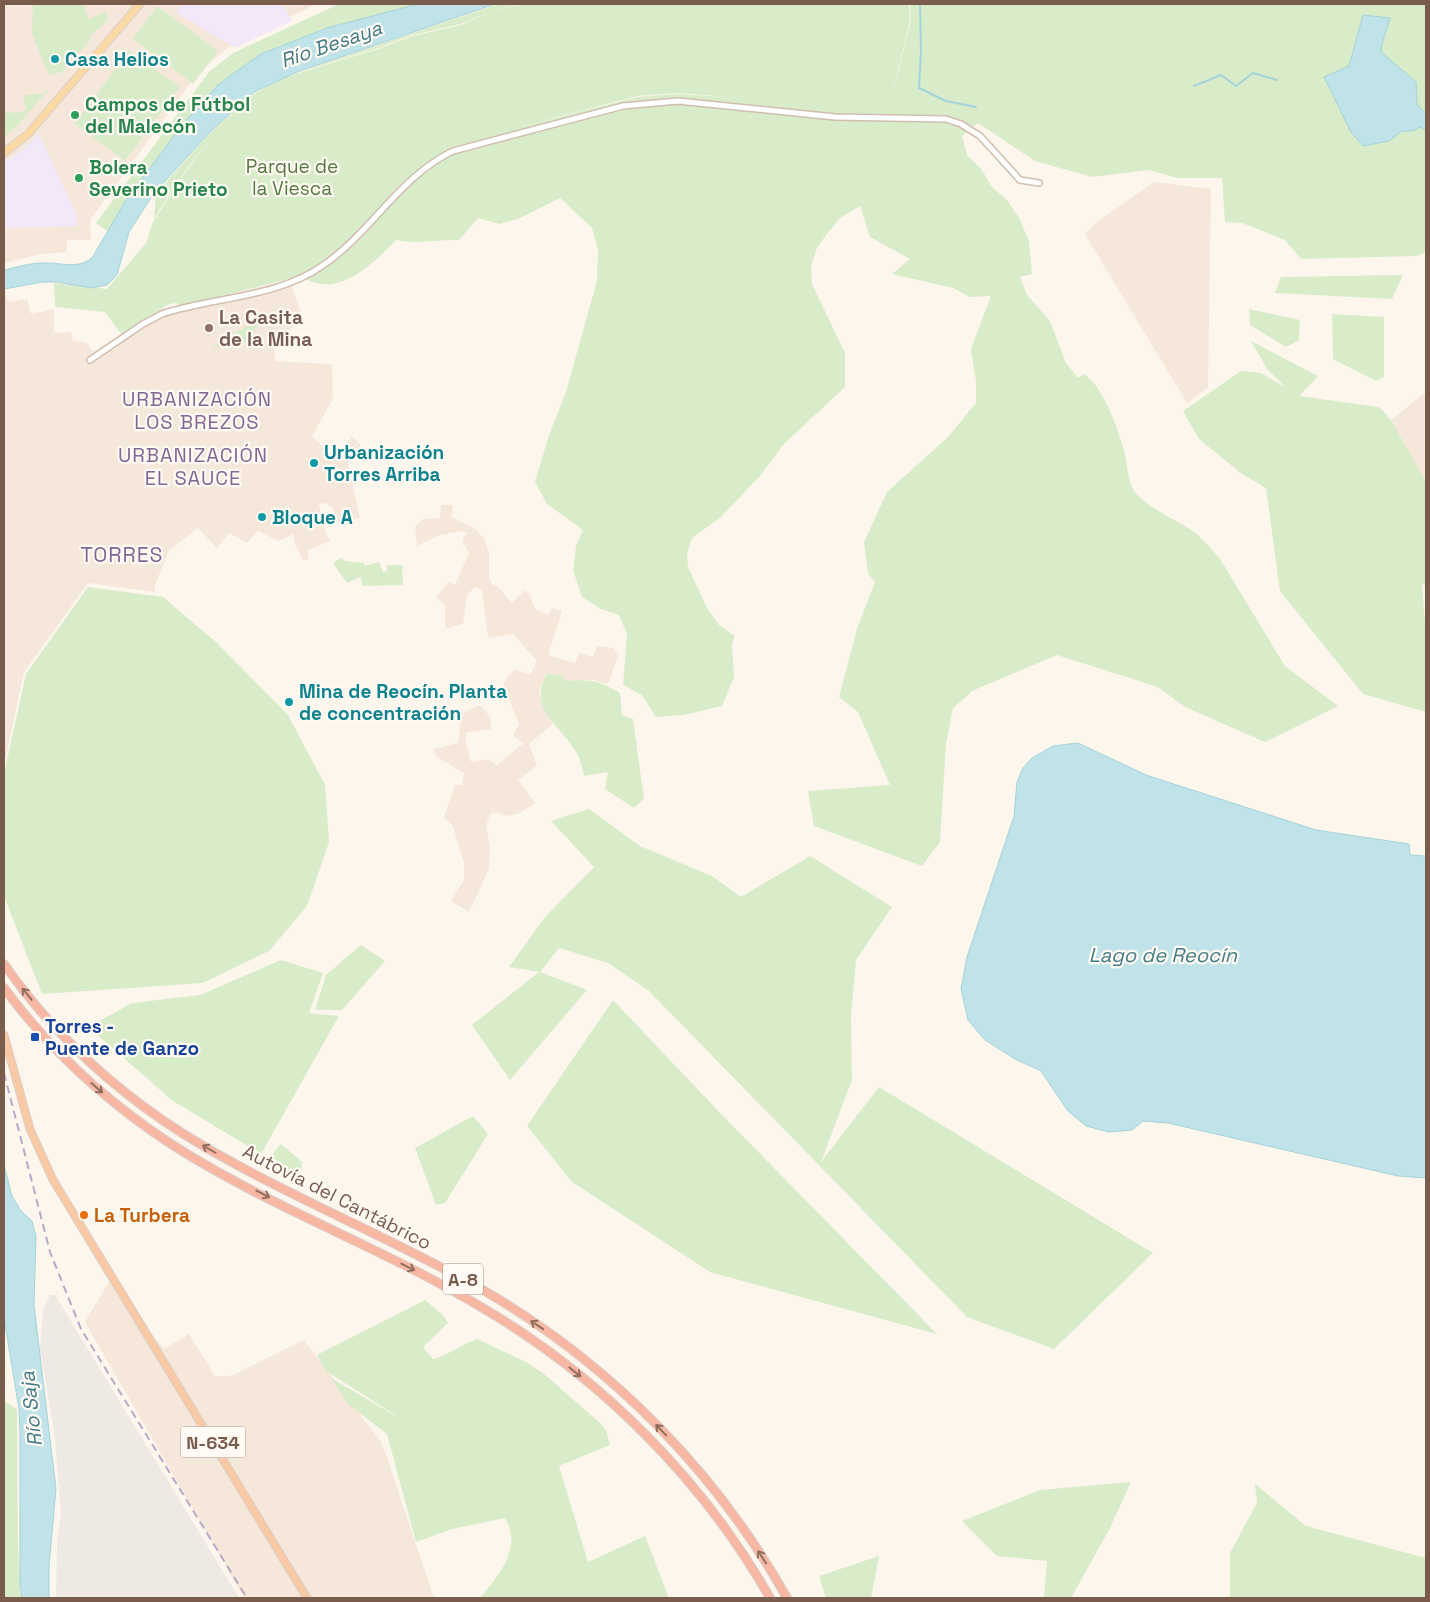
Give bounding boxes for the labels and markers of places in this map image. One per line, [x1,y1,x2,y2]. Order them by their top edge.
place label: Casa Helios [65,47,169,72]
marker: Casa Helios [49,53,61,65]
place label: Campos de Fútbol del Malecón [85,92,250,139]
marker: Campos de Fútbol del Malecón [69,109,81,121]
place label: Bolera Severino Prieto [89,155,228,202]
marker: Bolera Severino Prieto [73,172,85,184]
place label: La Casita de la Mina [219,305,312,352]
marker: La Casita de la Mina [203,322,215,334]
place label: Urbanización Torres Arriba [324,440,444,487]
marker: Urbanización Torres Arriba [308,457,320,469]
place label: Bloque A [272,505,353,530]
marker: Bloque A [256,511,268,523]
place label: Mina de Reocín. Planta de concentración [299,679,507,726]
marker: Mina de Reocín. Planta de concentración [283,696,295,708]
place label: Torres - Puente de Ganzo [45,1014,199,1061]
marker: Torres - Puente de Ganzo [29,1031,41,1043]
place label: La Turbera [94,1203,190,1228]
marker: La Turbera [78,1209,90,1221]

